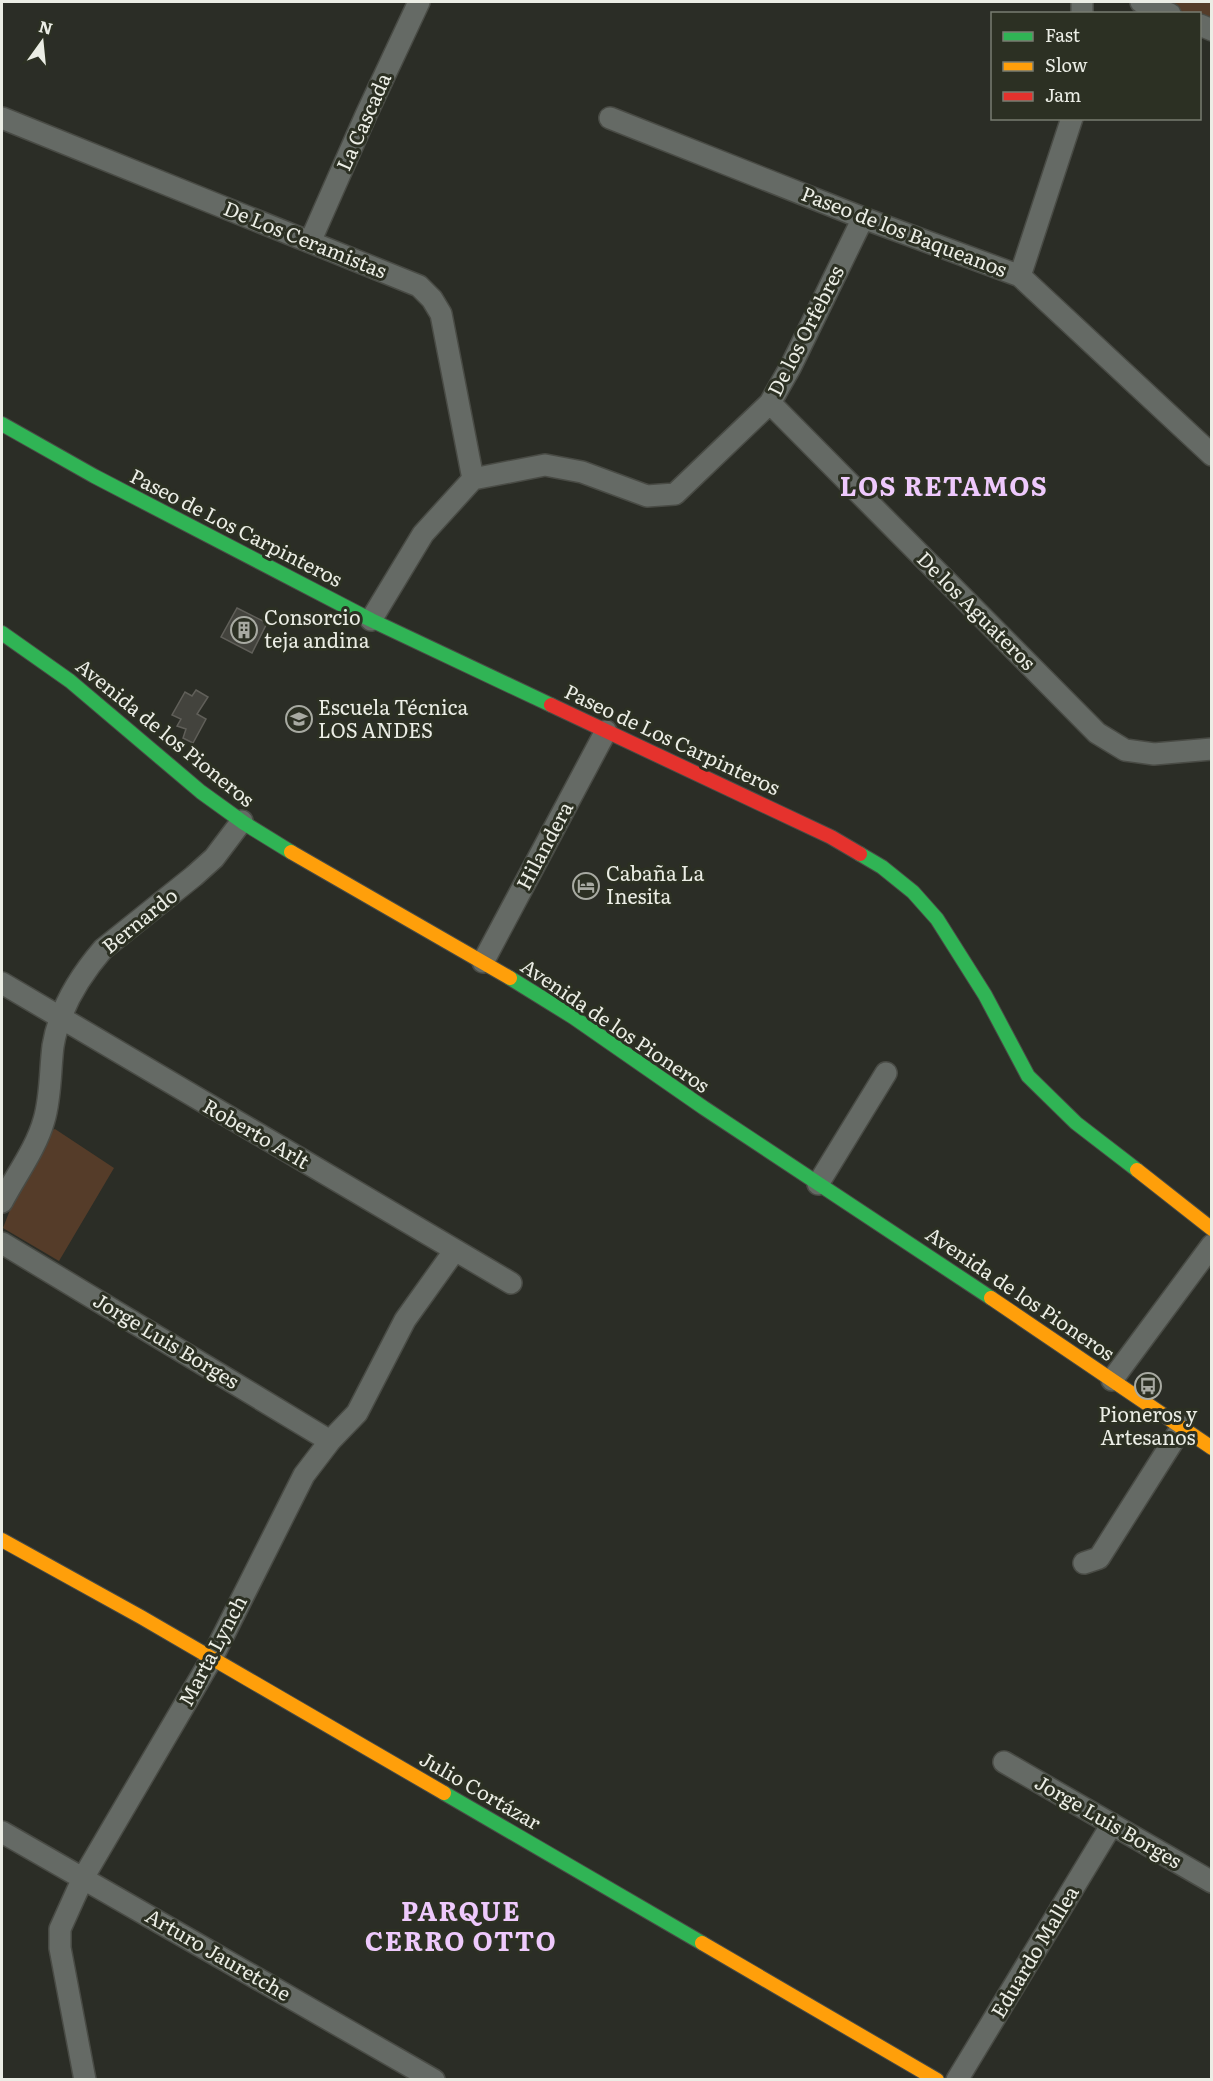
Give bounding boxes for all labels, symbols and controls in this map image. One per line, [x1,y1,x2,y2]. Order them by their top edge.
north arrow [12,12,72,72]
legend [991,12,1201,120]
text: N [37,13,56,40]
text: Fast [1045,21,1081,48]
text: Slow [1045,51,1088,78]
street label: La Cascada [327,67,397,175]
text: Jam [1045,81,1081,108]
street label: Paseo de los Baqueanos [798,177,1012,283]
street label: De Los Ceramistas [220,192,392,285]
street label: De los Orfebres [758,260,850,401]
street label: Paseo de Los Carpinteros [126,460,348,593]
district label: LOS RETAMOS [840,465,1048,504]
street label: De los Aguateros [911,543,1044,676]
place label: Consorcio teja andina [264,601,370,654]
building icon: Consorcio teja andina [229,615,259,645]
street label: Avenida de los Pioneros [71,650,262,813]
street label: Paseo de Los Carpinteros [560,675,786,801]
place label: Escuela Técnica LOS ANDES [318,691,469,744]
school or university icon: Escuela Técnica LOS ANDES [284,704,314,734]
street label: Hilandera [507,795,579,895]
place label: Cabaña La Inesita [606,857,704,910]
hotel icon: Cabaña La Inesita [571,871,601,901]
street label: Bernardo [94,880,183,959]
street label: Avenida de los Pioneros [516,950,717,1099]
street label: Roberto Arlt [198,1090,316,1175]
street label: Avenida de los Pioneros [921,1218,1122,1367]
street label: Jorge Luis Borges [88,1284,246,1395]
bus stop icon: Pioneros y Artesanos [1133,1371,1163,1401]
place label: Pioneros y Artesanos [1099,1398,1198,1451]
street label: Marta Lynch [169,1589,253,1711]
street label: Julio Cortázar [415,1742,548,1836]
street label: Jorge Luis Borges [1030,1766,1188,1875]
street label: Eduardo Mallea [982,1879,1085,2023]
district label: PARQUE CERRO OTTO [365,1890,557,1959]
street label: Arturo Jauretche [141,1899,297,2007]

